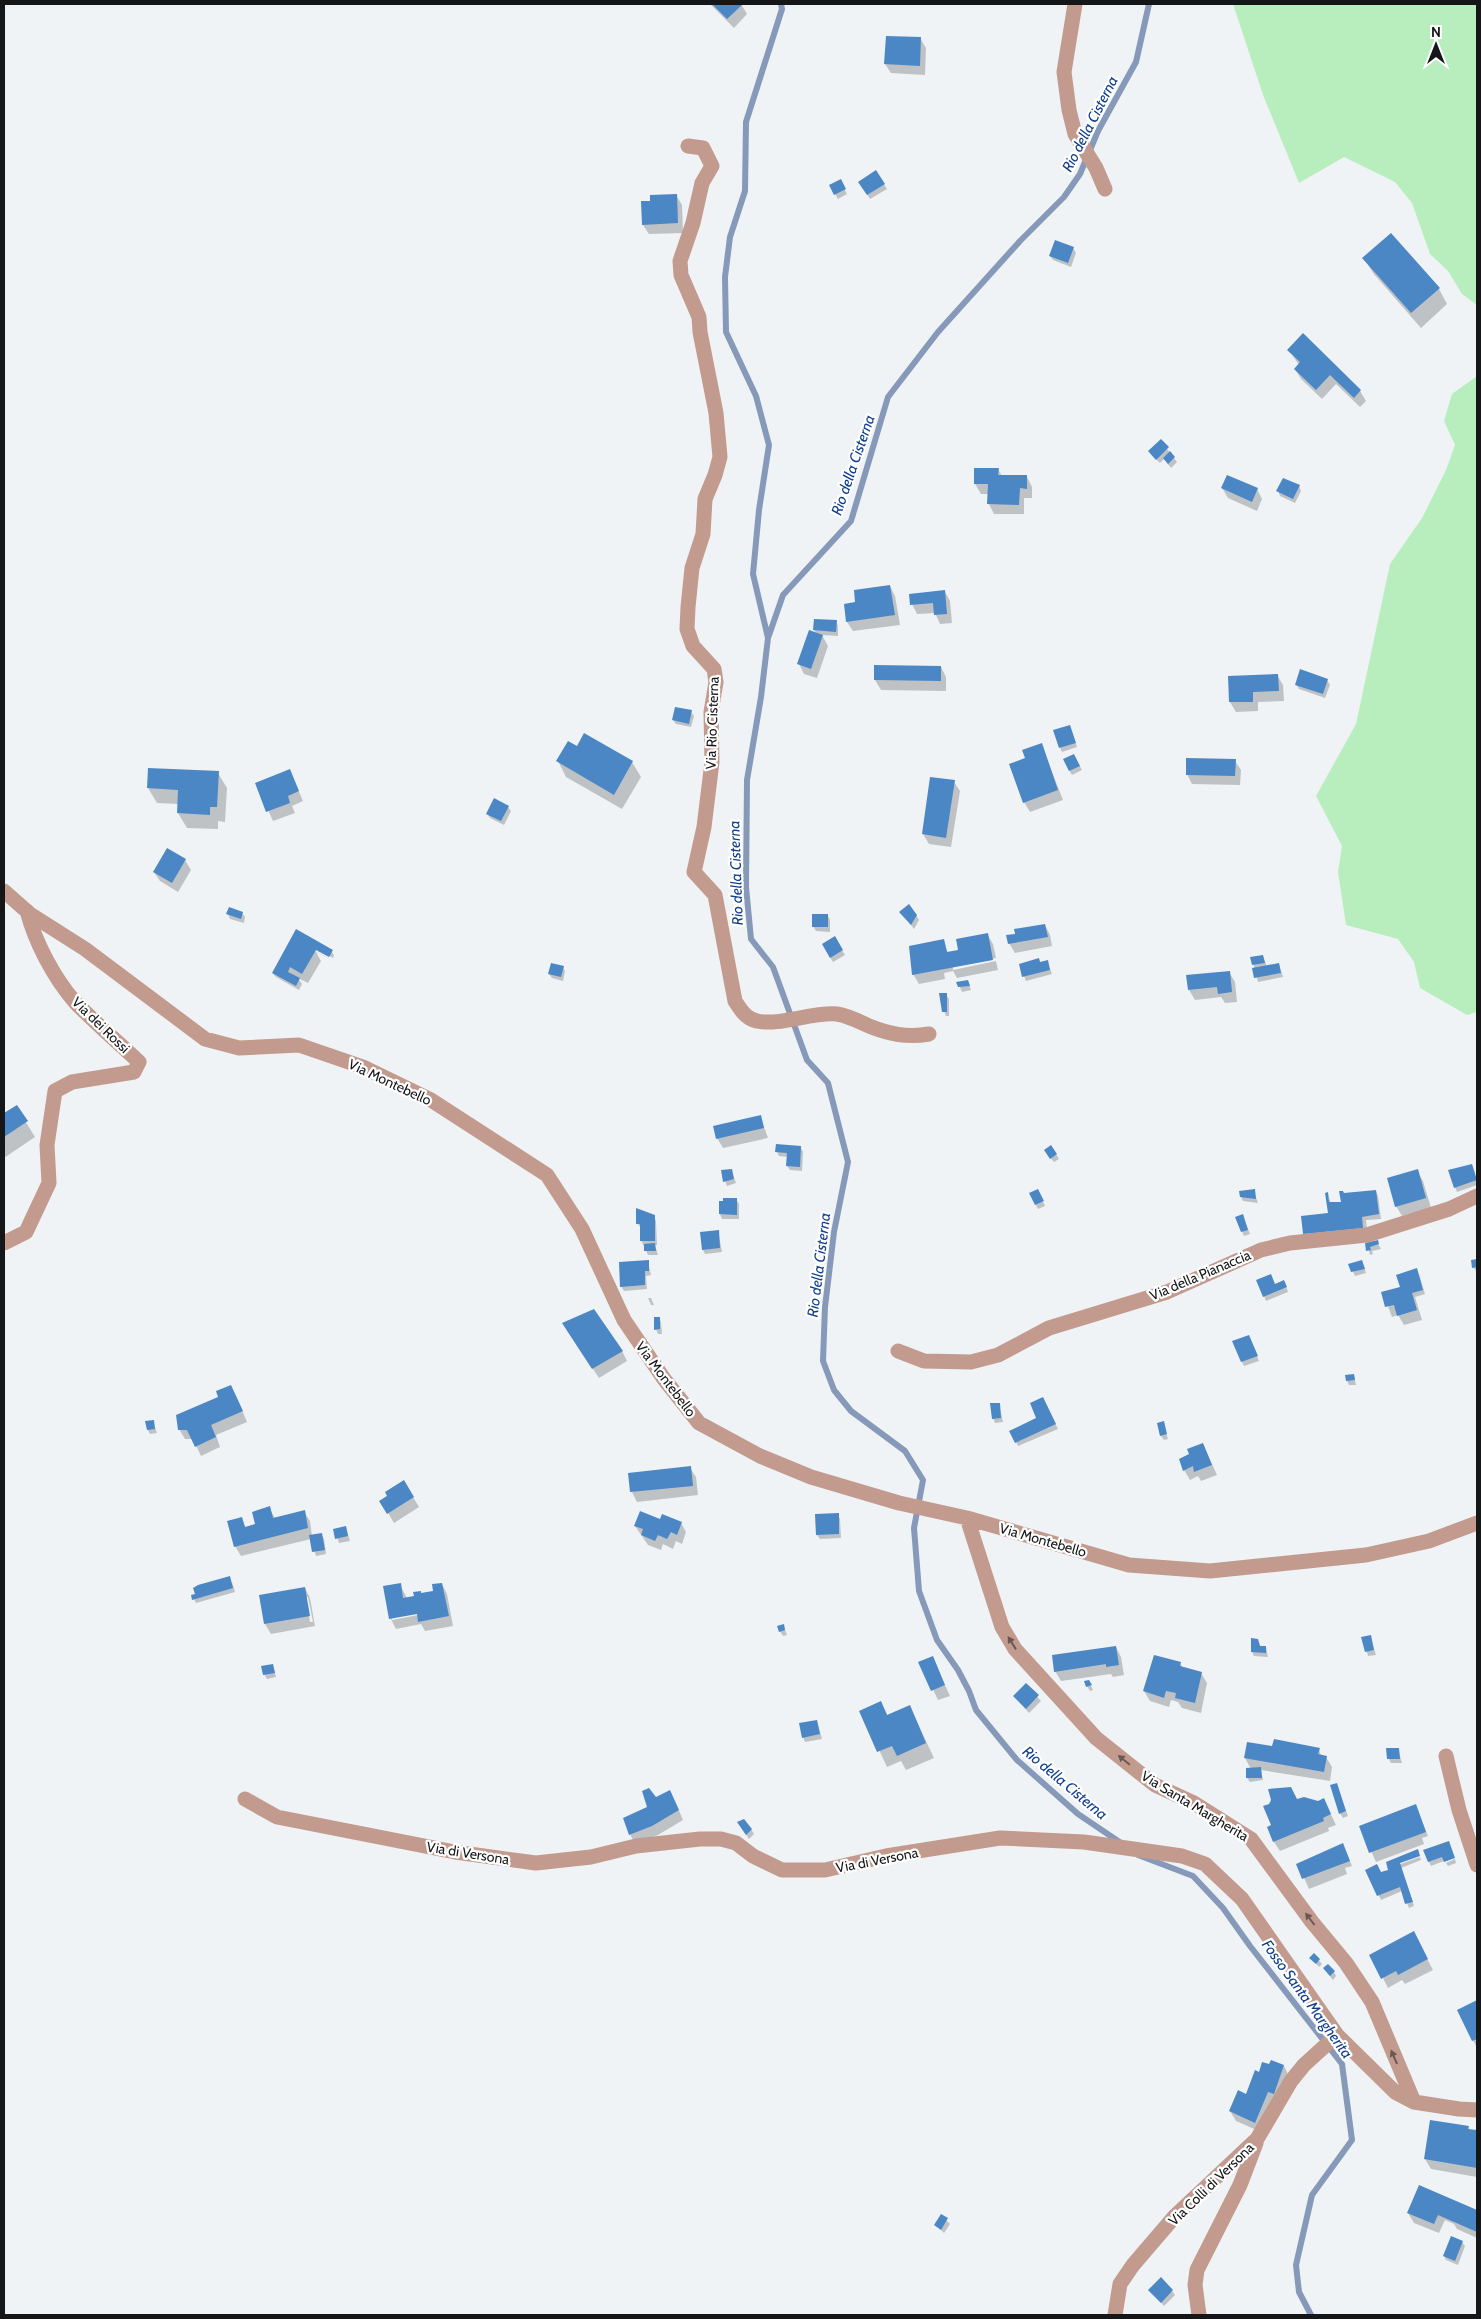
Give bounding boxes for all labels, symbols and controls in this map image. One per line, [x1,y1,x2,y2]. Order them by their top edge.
north arrow [1411,20,1461,70]
text: N [1431,23,1441,41]
water label: Rio della Cisterna [1058,73,1122,175]
water label: Rio della Cisterna [827,412,879,518]
street label: Via Rio Cisterna [701,676,723,770]
water label: Rio della Cisterna [725,820,747,926]
street label: Via dei Rossi [68,993,134,1057]
street label: Via Montebello [346,1055,435,1109]
water label: Rio della Cisterna [804,1212,834,1318]
street label: Via della Pianaccia [1147,1246,1253,1304]
street label: Via Montebello [632,1338,700,1420]
street label: Via Montebello [997,1519,1089,1561]
one-way arrow [1007,1637,1016,1650]
water label: Rio della Cisterna [1019,1742,1111,1824]
one-way arrow [1118,1755,1131,1766]
street label: Via Santa Margherita [1138,1767,1252,1845]
street label: Via di Versona [425,1838,511,1868]
street label: Via di Versona [834,1843,920,1877]
one-way arrow [1305,1912,1315,1926]
water label: Fosso Santa Margherita [1258,1936,1356,2062]
one-way arrow [1390,2050,1398,2064]
street label: Via Colli di Versona [1164,2138,1258,2229]

